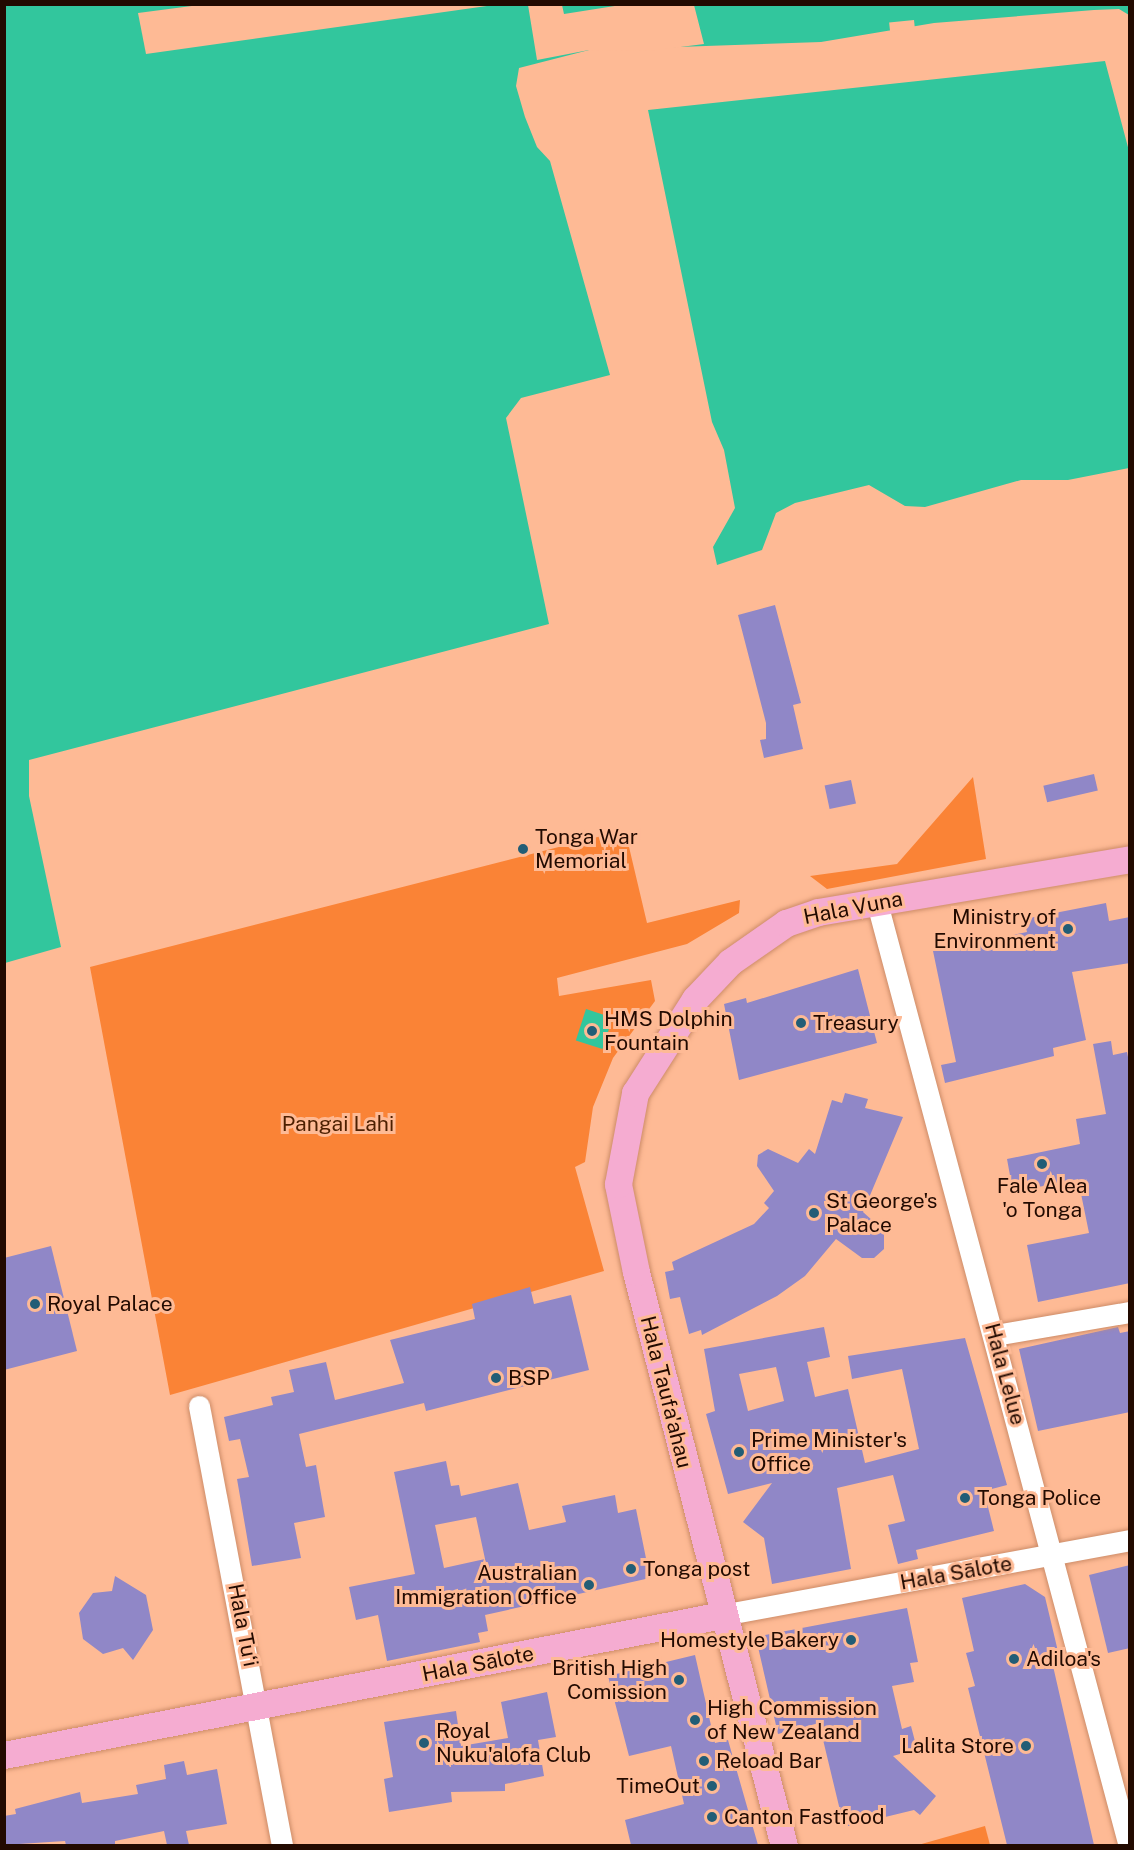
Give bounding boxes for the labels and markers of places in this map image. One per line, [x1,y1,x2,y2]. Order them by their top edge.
place label: Tonga War Memorial [535,824,638,874]
marker: Tonga War Memorial [516,842,530,856]
place label: Ministry of Environment [934,904,1056,954]
marker: Ministry of Environment [1061,922,1075,936]
place label: HMS Dolphin Fountain [604,1006,733,1056]
place label: Treasury [813,1010,899,1036]
marker: Treasury [794,1016,808,1030]
marker: HMS Dolphin Fountain [585,1024,599,1038]
marker: Fale Alea 'o Tonga [1035,1157,1049,1171]
place label: Fale Alea 'o Tonga [997,1173,1087,1223]
place label: St George's Palace [826,1188,937,1238]
marker: St George's Palace [807,1206,821,1220]
place label: Royal Palace [47,1291,173,1317]
marker: Royal Palace [28,1297,42,1311]
place label: BSP [508,1365,550,1391]
marker: BSP [489,1371,503,1385]
place label: Prime Minister's Office [751,1427,907,1477]
marker: Prime Minister's Office [732,1445,746,1459]
place label: Tonga Police [977,1485,1101,1511]
marker: Tonga Police [958,1491,972,1505]
place label: Tonga post [643,1556,750,1582]
place label: Australian Immigration Office [395,1560,577,1610]
marker: Tonga post [624,1562,638,1576]
marker: Australian Immigration Office [582,1578,596,1592]
place label: Homestyle Bakery [660,1627,839,1653]
marker: Homestyle Bakery [844,1633,858,1647]
place label: Adiloa's [1026,1646,1101,1672]
marker: Adiloa's [1007,1652,1021,1666]
place label: British High Comission [552,1655,667,1705]
marker: British High Comission [672,1673,686,1687]
place label: High Commission of New Zealand [707,1695,877,1745]
marker: High Commission of New Zealand [688,1713,702,1727]
place label: Royal Nuku'alofa Club [436,1718,591,1768]
place label: Lalita Store [901,1733,1014,1759]
marker: Royal Nuku'alofa Club [417,1736,431,1750]
marker: Lalita Store [1019,1739,1033,1753]
place label: Reload Bar [716,1748,822,1774]
marker: Reload Bar [697,1754,711,1768]
place label: TimeOut [616,1773,700,1799]
marker: TimeOut [705,1779,719,1793]
place label: Canton Fastfood [724,1804,885,1830]
marker: Canton Fastfood [705,1810,719,1824]

